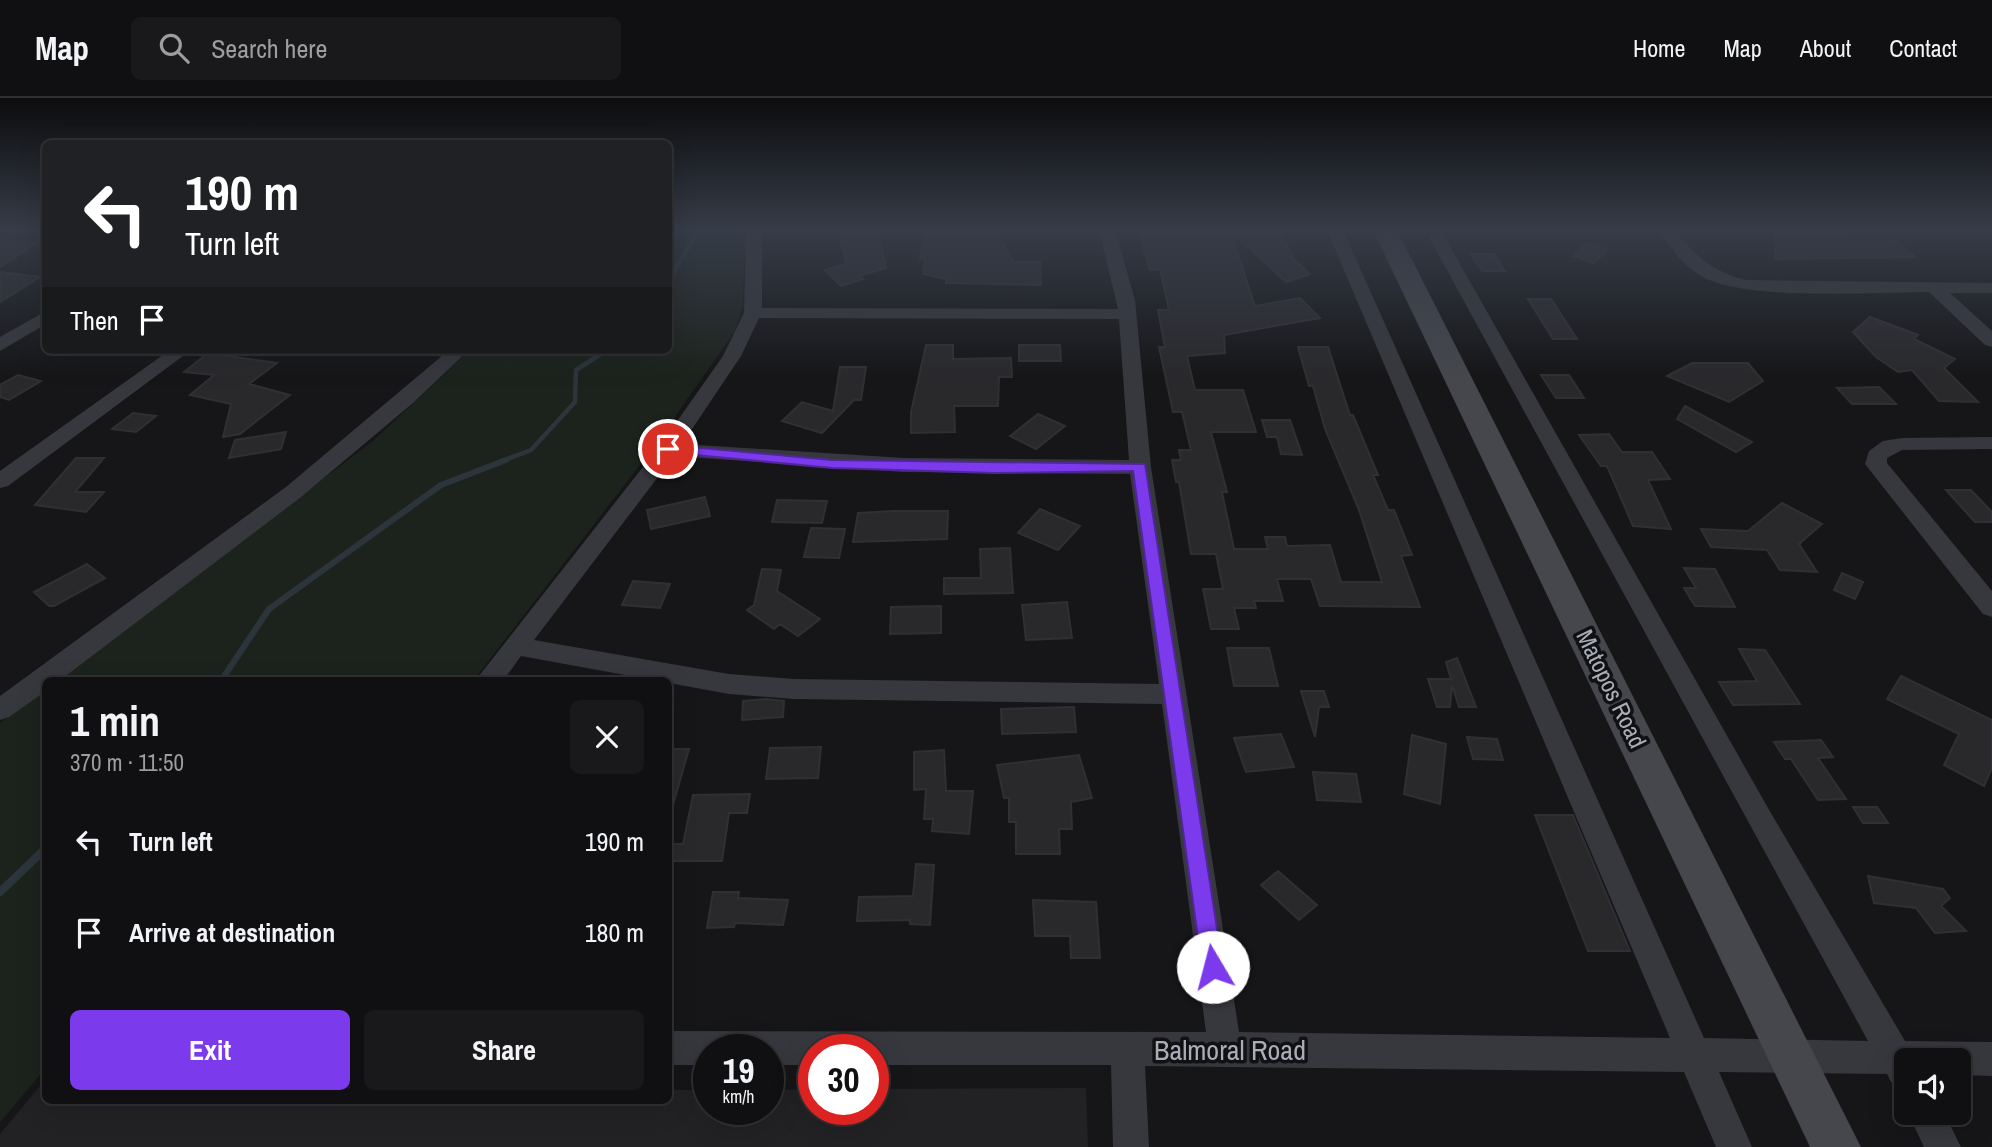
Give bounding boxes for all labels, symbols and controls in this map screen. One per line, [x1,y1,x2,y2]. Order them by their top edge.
search box [131,17,621,80]
text: Map [35,26,89,70]
icon: search [155,29,193,67]
text: Search here [211,31,327,66]
text: Home [1633,32,1685,64]
text: Map [1723,32,1762,64]
text: About [1800,32,1851,64]
text: Contact [1889,32,1957,64]
text: 190 m [185,159,299,225]
icon: left [70,168,161,259]
text: Turn left [185,222,279,265]
icon: arrive [133,301,171,339]
text: Then [70,303,119,338]
pin [638,419,698,479]
icon: arrive [649,430,687,468]
street label: Matopos Road [1569,624,1654,753]
text: 1 min [70,693,160,749]
button: close [570,700,644,774]
text: 370 m · 11:50 [70,747,184,778]
icon: left [70,823,108,861]
text: Turn left [129,824,213,859]
text: 190 m [585,824,644,859]
icon: arrive [70,914,108,952]
text: Arrive at destination [129,915,335,950]
text: 180 m [585,915,644,950]
position arrow [1176,930,1250,1004]
button: Exit [70,1010,350,1090]
button: Share [364,1010,644,1090]
street label: Balmoral Road [1154,1031,1306,1069]
speed limit sign: 30 [798,1034,889,1125]
text: 19 [723,1047,754,1094]
map controls [1894,1048,1971,1125]
button: sound [1894,1048,1971,1125]
text: km/h [723,1084,755,1109]

